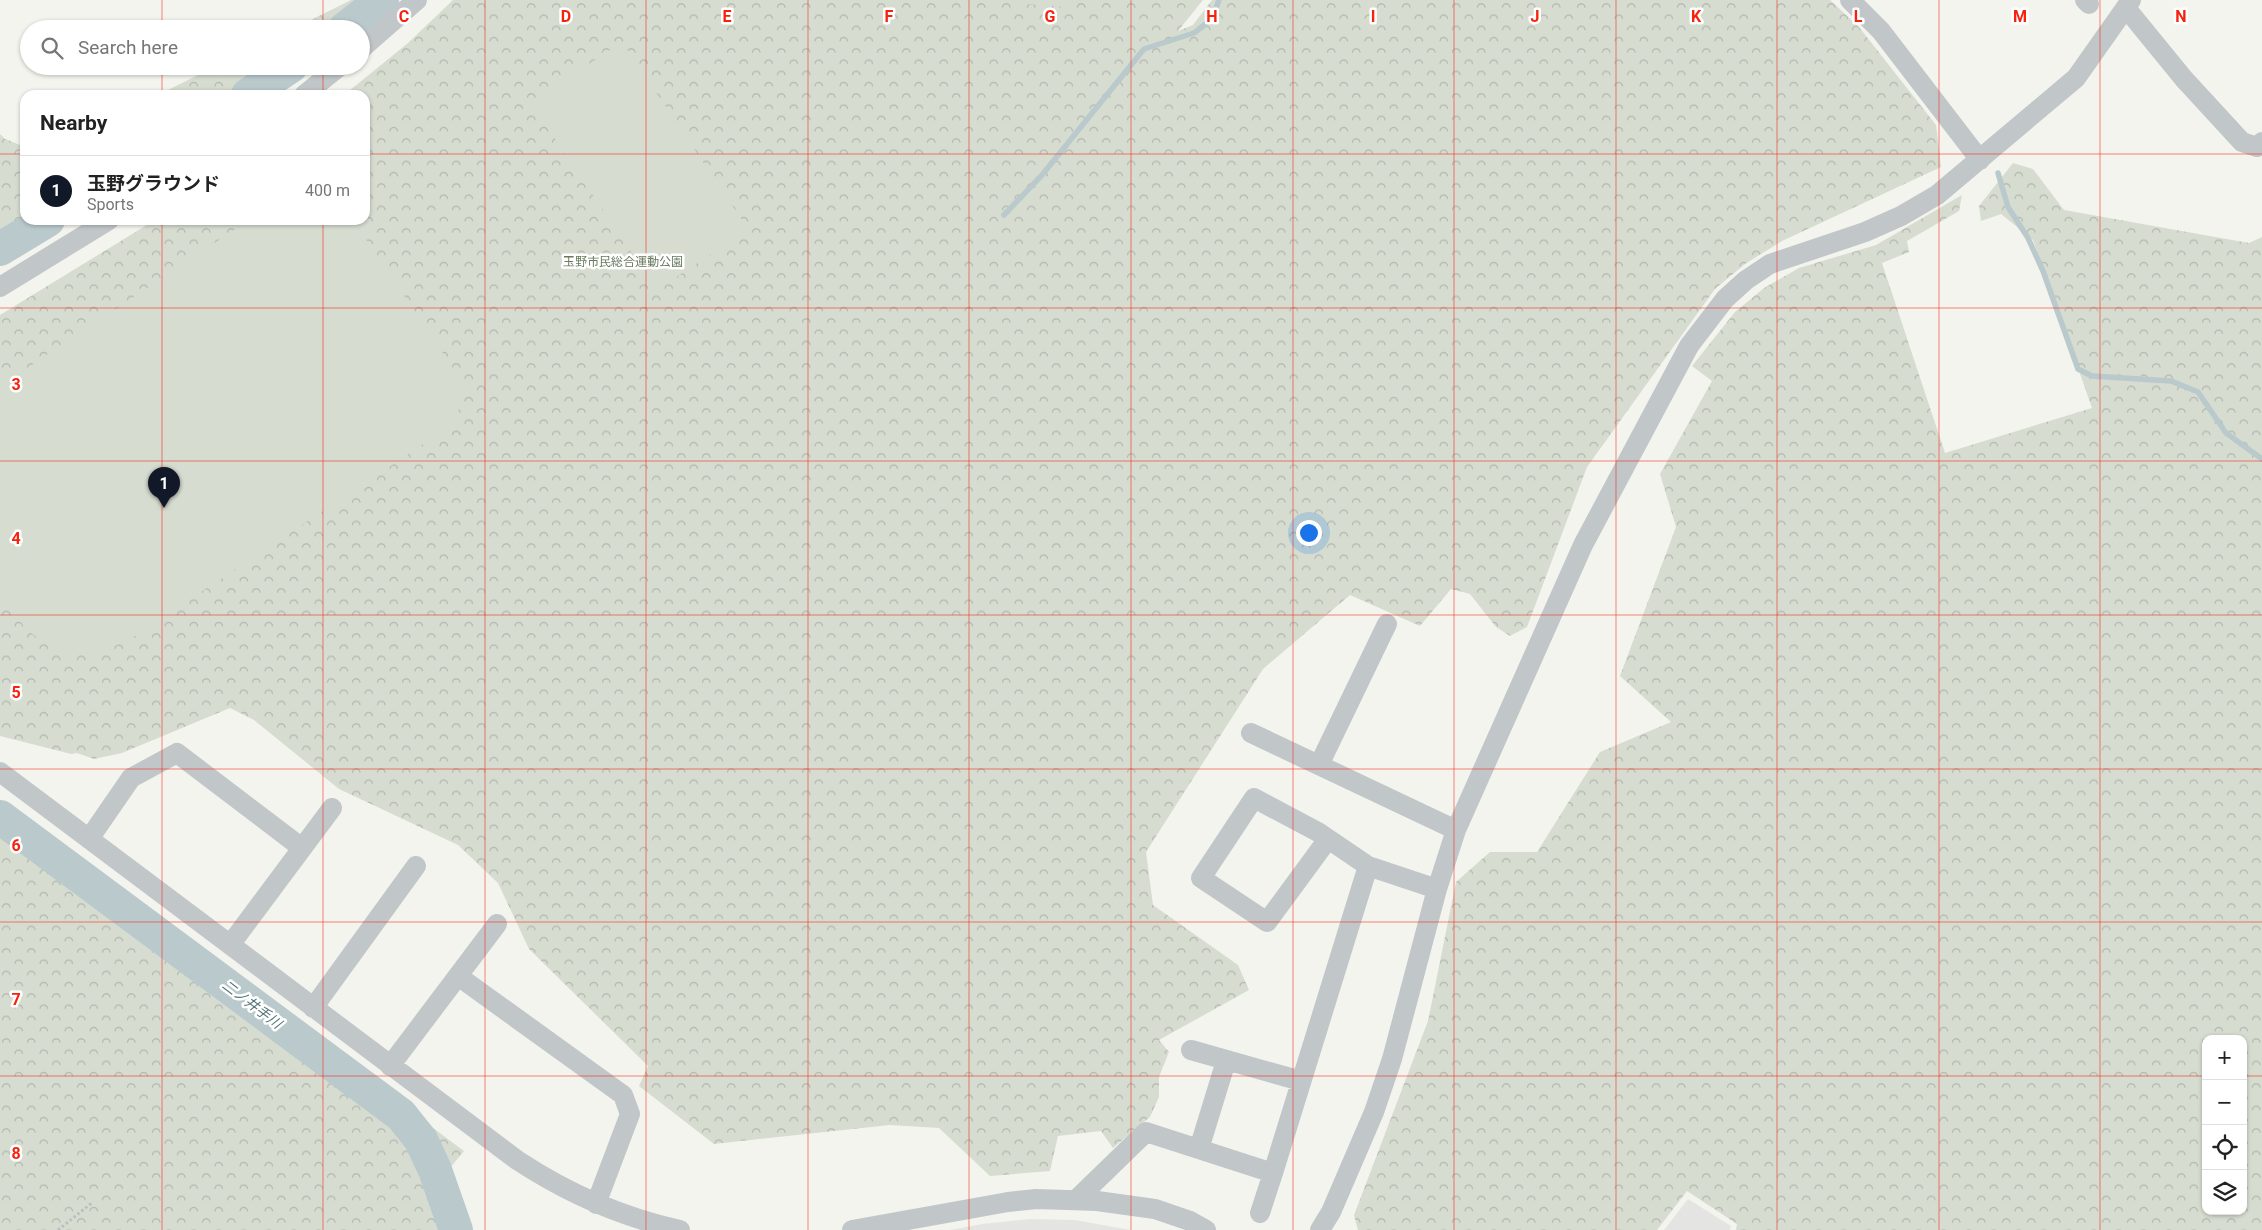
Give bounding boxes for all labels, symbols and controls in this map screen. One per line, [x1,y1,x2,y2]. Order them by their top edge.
text: C [399,7,409,26]
text: D [561,7,571,26]
text: E [723,7,732,26]
text: F [885,7,894,26]
text: G [1045,7,1056,26]
text: H [1206,7,1218,26]
text: I [1371,7,1375,26]
text: J [1531,7,1539,26]
text: K [1691,7,1702,26]
text: L [1854,7,1863,26]
text: M [2013,7,2027,26]
text: N [2175,7,2187,26]
search box [20,20,370,75]
icon: search [38,34,66,62]
text: Search here [78,36,178,59]
text: Nearby [40,111,107,135]
text: 玉野グラウンド [87,172,220,195]
text: 1 [51,181,61,200]
text: 400 m [305,181,350,200]
text: Sports [87,195,134,214]
park label: 玉野市民総合運動公園 [563,255,683,269]
text: 3 [11,375,21,394]
pin: 1 [148,467,180,508]
your location [1296,520,1322,546]
text: 4 [11,529,21,548]
text: 5 [11,683,21,702]
text: 6 [11,836,21,855]
water label: 二ノ井手川 [219,977,286,1033]
text: 7 [11,990,21,1009]
map controls [2202,1035,2247,1215]
button: + [2202,1035,2247,1080]
button: − [2202,1080,2247,1125]
button: locate [2202,1125,2247,1170]
text: 8 [11,1144,21,1163]
button: layers [2202,1170,2247,1215]

